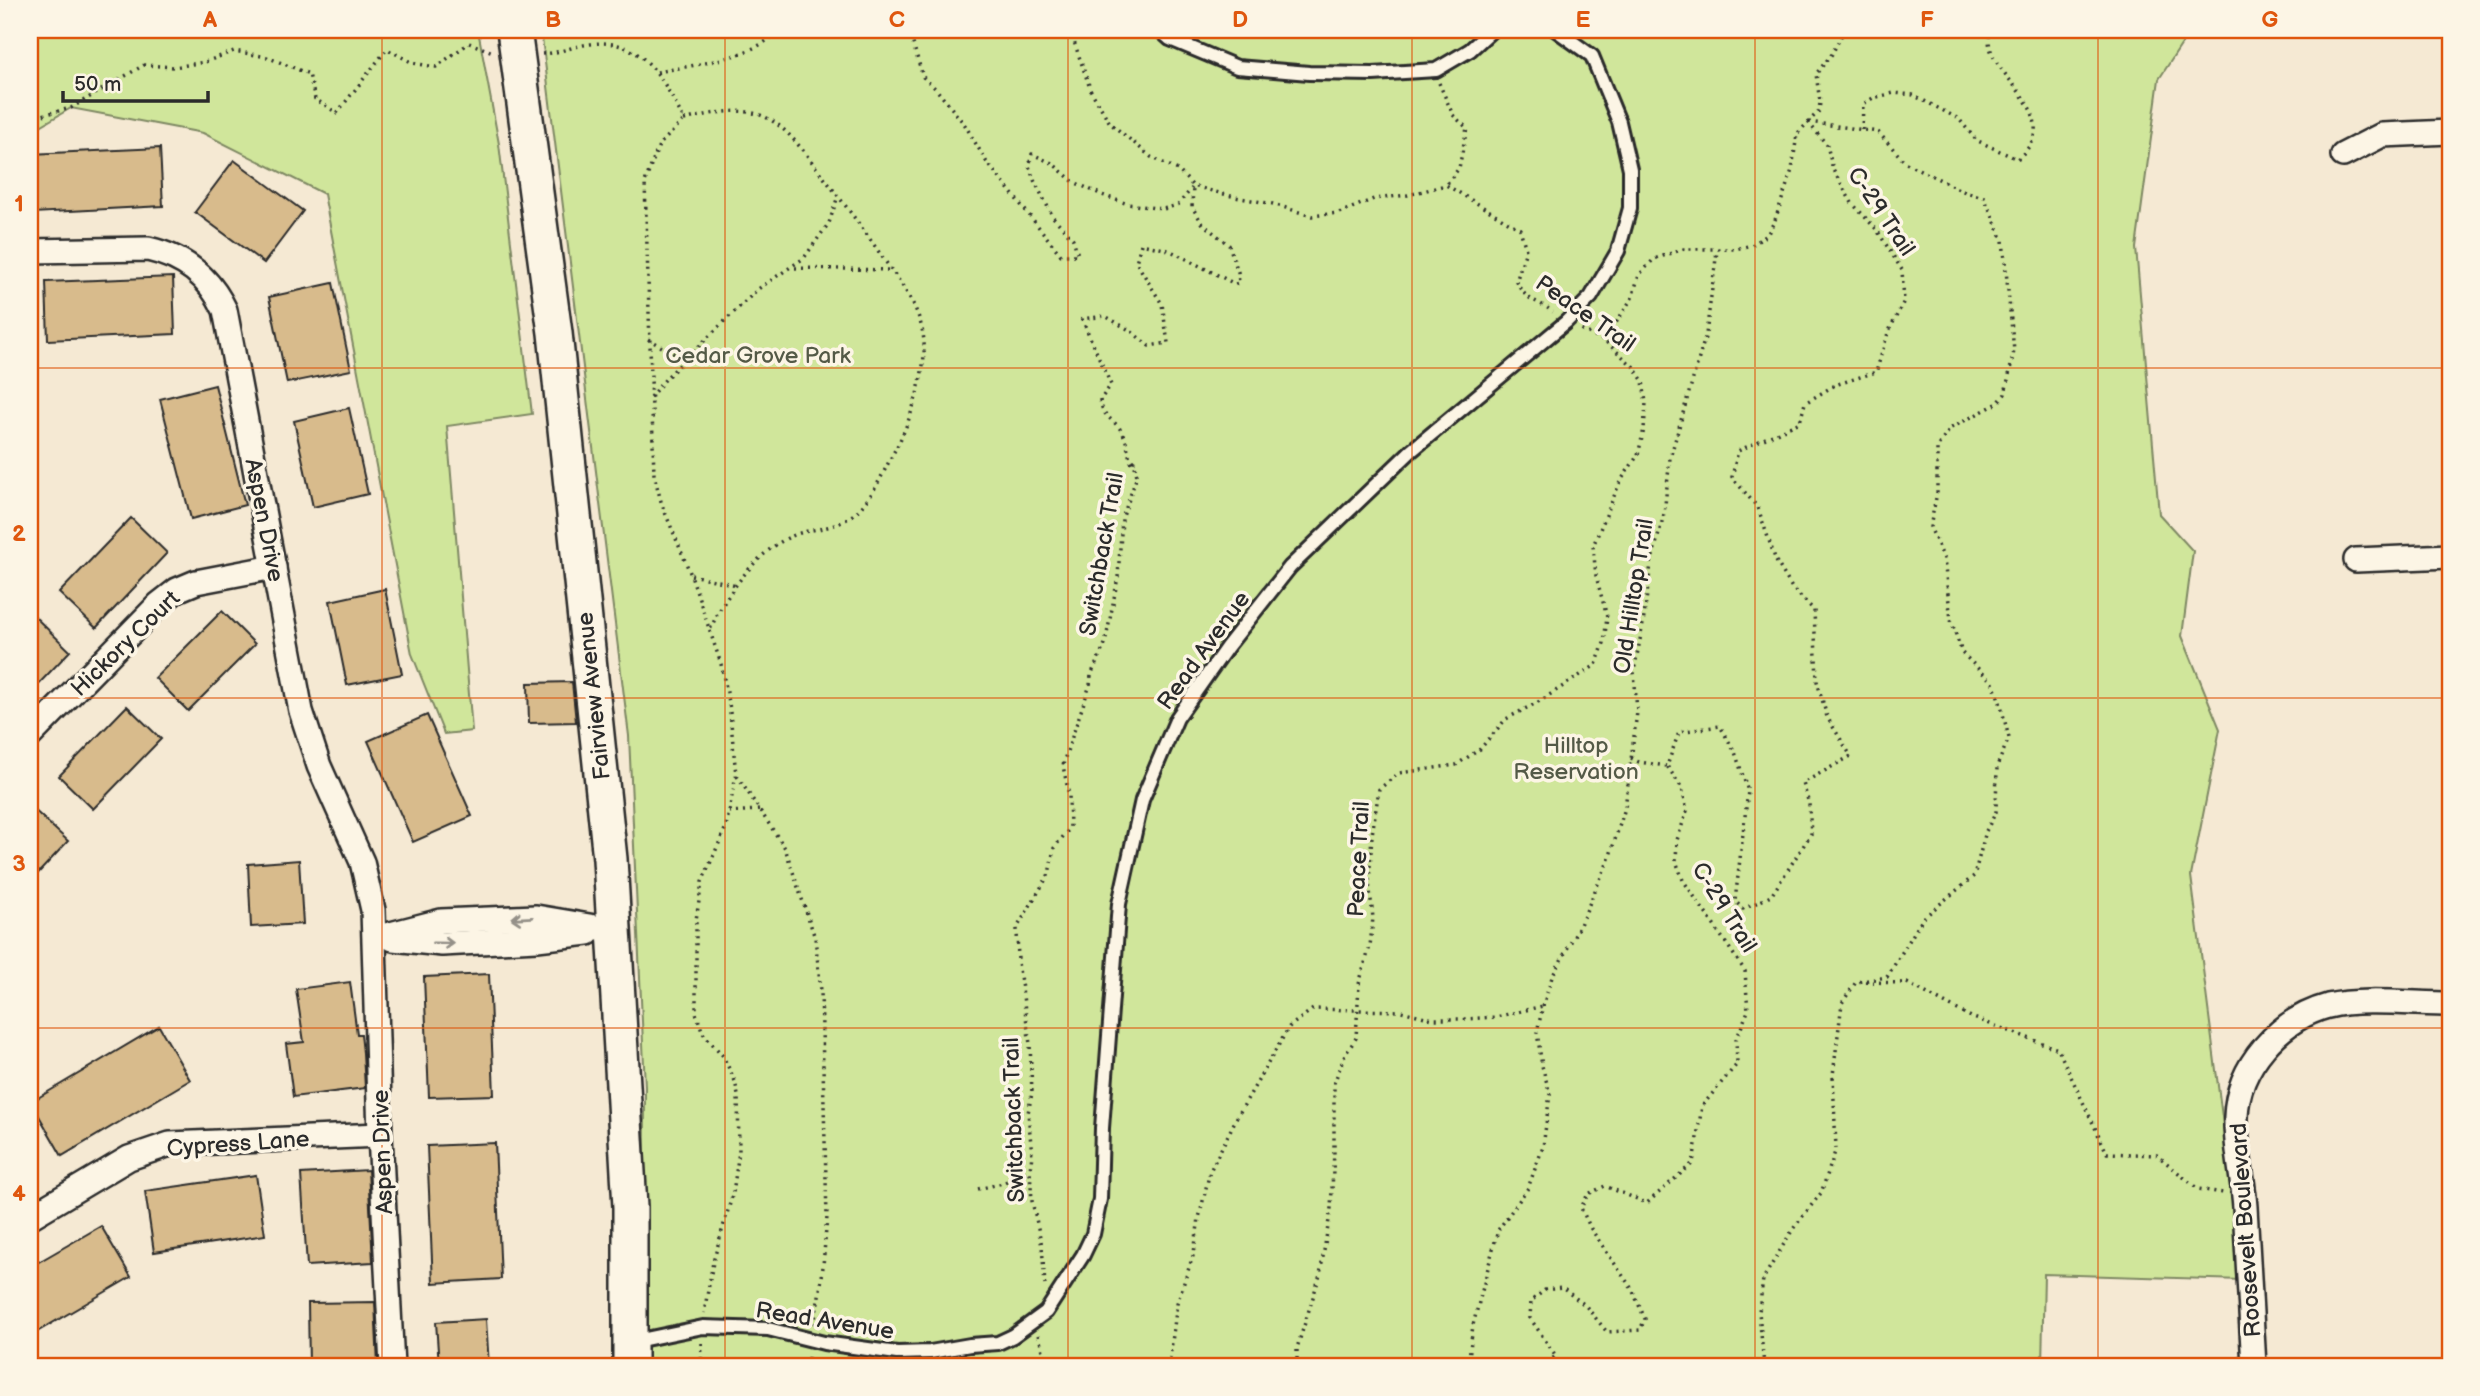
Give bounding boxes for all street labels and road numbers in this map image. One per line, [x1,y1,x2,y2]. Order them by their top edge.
street label: C-29 Trail [1841,162,1921,261]
street label: Peace Trail [1530,269,1641,358]
street label: Aspen Drive [238,456,290,584]
street label: Switchback Trail [1074,470,1130,638]
street label: Old Hilltop Trail [1608,517,1660,676]
street label: Hickory Court [65,585,186,703]
street label: Read Avenue [1151,586,1256,715]
street label: Fairview Avenue [571,611,617,781]
street label: Peace Trail [1342,801,1376,918]
street label: C-29 Trail [1685,857,1763,958]
street label: Switchback Trail [997,1037,1031,1203]
street label: Aspen Drive [367,1089,399,1215]
street label: Roosevelt Boulevard [2225,1122,2267,1338]
street label: Cypress Lane [166,1125,310,1163]
street label: Read Avenue [754,1296,896,1346]

